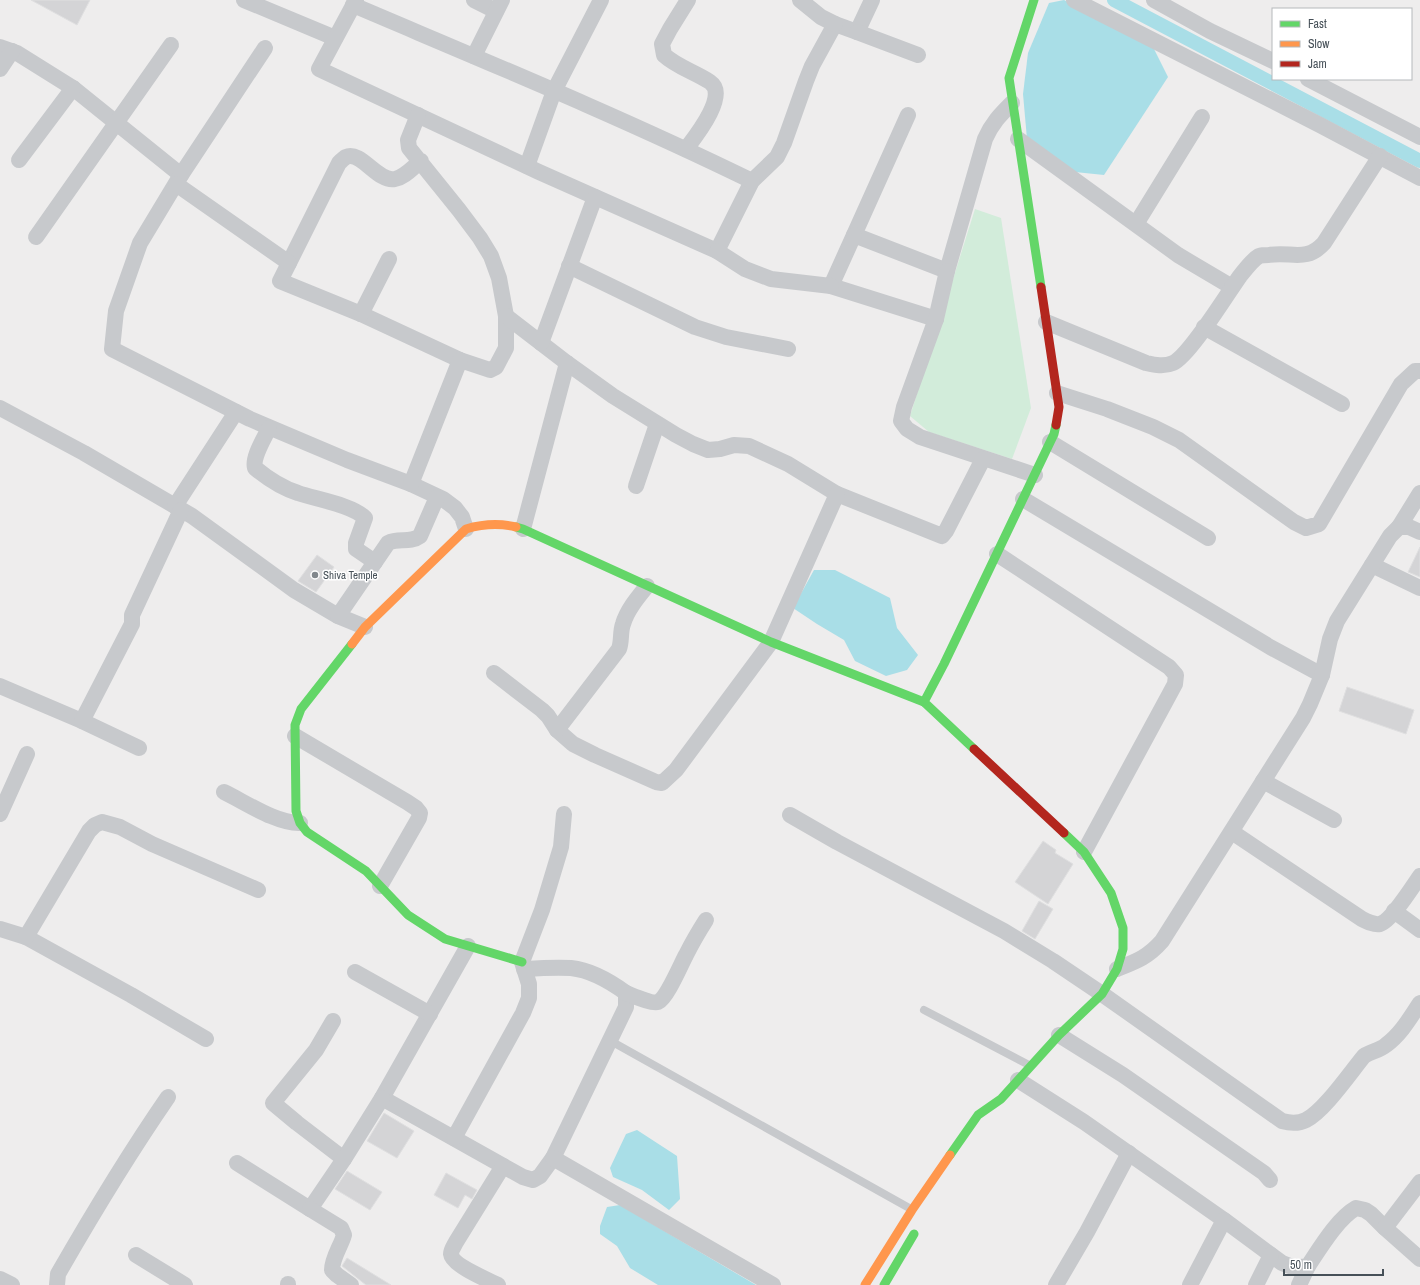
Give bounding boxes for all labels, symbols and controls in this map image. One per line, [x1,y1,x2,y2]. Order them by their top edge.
legend [1272,8,1412,80]
text: Fast [1308,16,1327,32]
text: Slow [1308,36,1330,52]
text: Jam [1308,56,1327,72]
place label: Shiva Temple [323,568,378,582]
marker: Shiva Temple [310,570,320,580]
scale bar [1284,1251,1383,1277]
text: 50 m [1290,1257,1312,1273]

